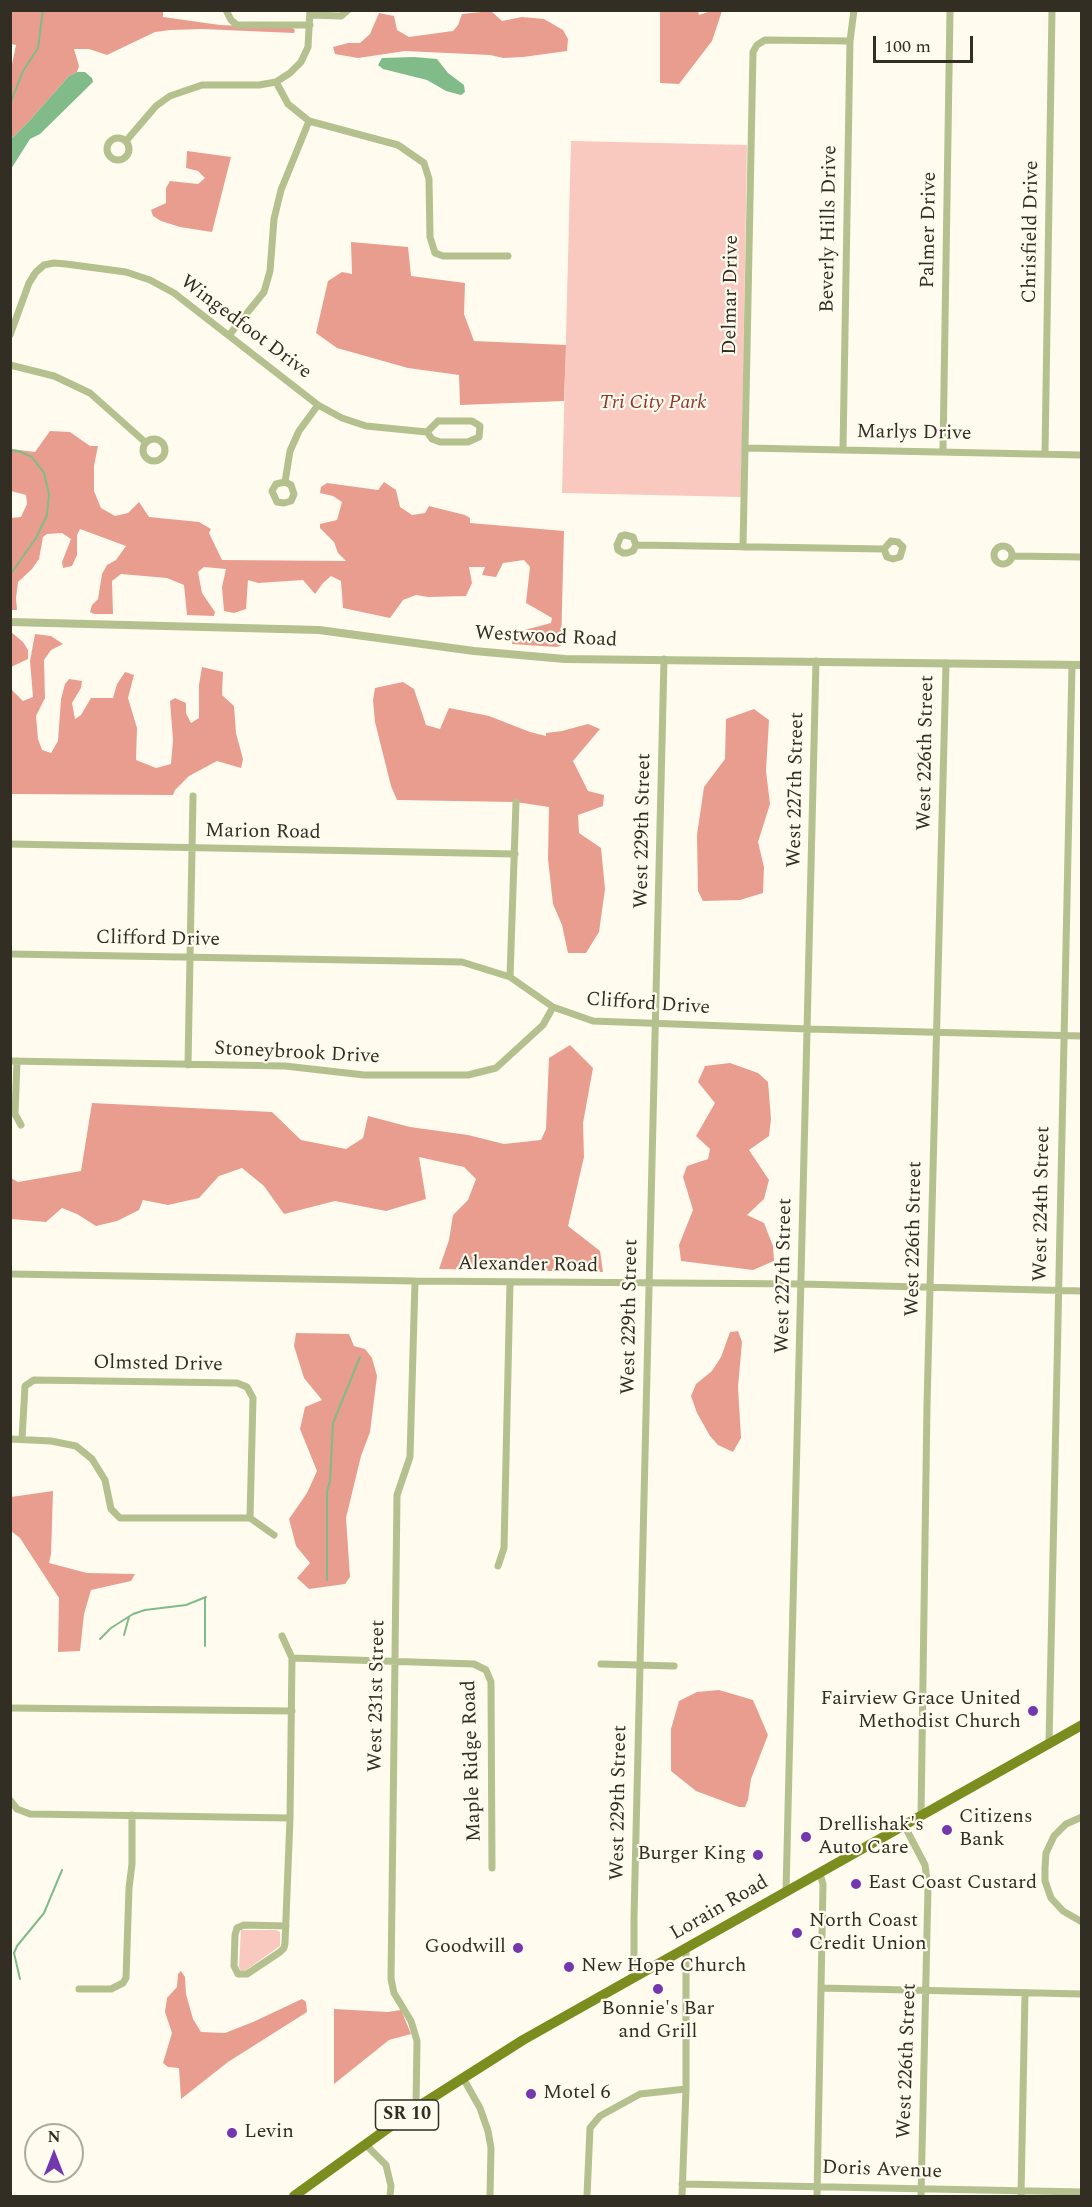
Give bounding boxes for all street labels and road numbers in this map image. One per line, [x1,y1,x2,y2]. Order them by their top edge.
street label: Beverly Hills Drive [817,145,843,313]
street label: Chrisfield Drive [1019,160,1045,304]
street label: Palmer Drive [917,171,943,289]
street label: Delmar Drive [719,235,745,355]
street label: Wingedfoot Drive [175,271,315,385]
street label: Marlys Drive [856,421,972,447]
street label: Westwood Road [474,622,618,654]
street label: West 226th Street [914,675,940,831]
street label: West 227th Street [784,712,810,868]
street label: West 229th Street [631,753,657,909]
street label: Marion Road [205,820,321,846]
street label: Clifford Drive [96,927,220,953]
street label: Clifford Drive [585,989,711,1021]
street label: Stoneybrook Drive [214,1038,380,1070]
street label: West 224th Street [1030,1126,1056,1282]
street label: West 226th Street [902,1161,928,1317]
street label: West 227th Street [772,1198,798,1354]
street label: West 229th Street [618,1239,644,1395]
street label: Alexander Road [458,1253,598,1279]
street label: Olmsted Drive [93,1352,223,1378]
street label: West 231st Street [365,1620,391,1772]
street label: Maple Ridge Road [458,1680,488,1842]
street label: West 229th Street [607,1725,633,1881]
street label: Lorain Road [667,1871,773,1947]
street label: West 226th Street [893,1983,923,2139]
road number: SR 10 [376,2100,438,2130]
street label: Doris Avenue [822,2157,942,2185]

